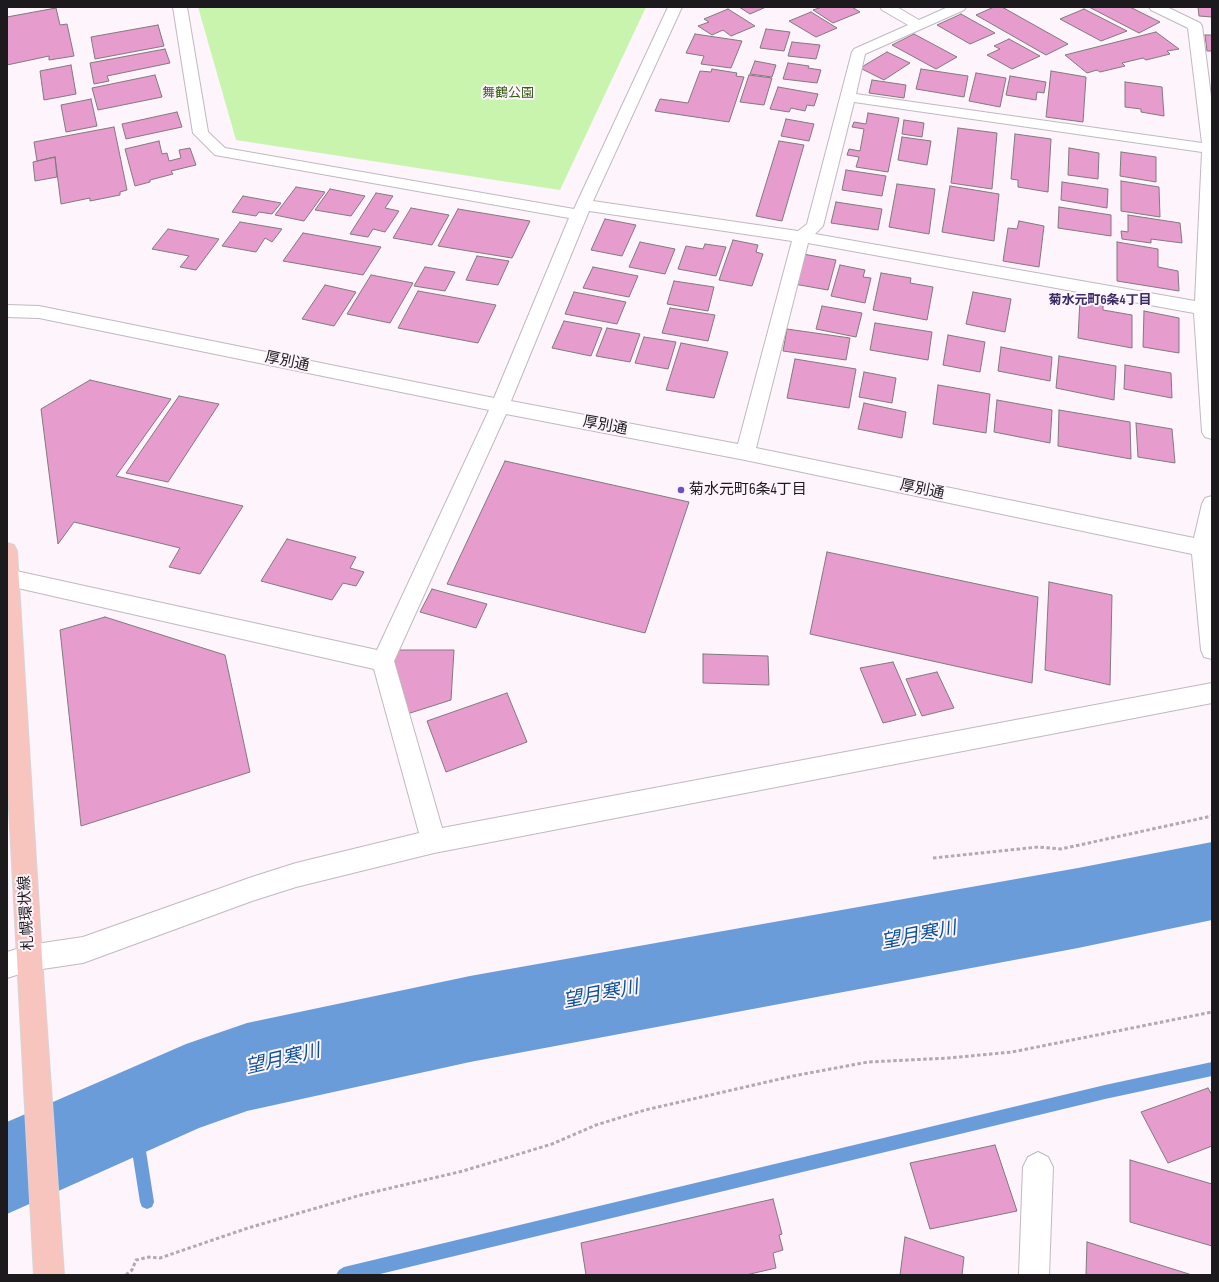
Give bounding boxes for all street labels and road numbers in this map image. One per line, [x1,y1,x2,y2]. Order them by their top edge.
street label: 厚別通 [263,349,311,375]
street label: 厚別通 [581,413,629,439]
street label: 厚別通 [898,477,946,503]
street label: 札幌環状線 [16,875,38,951]

